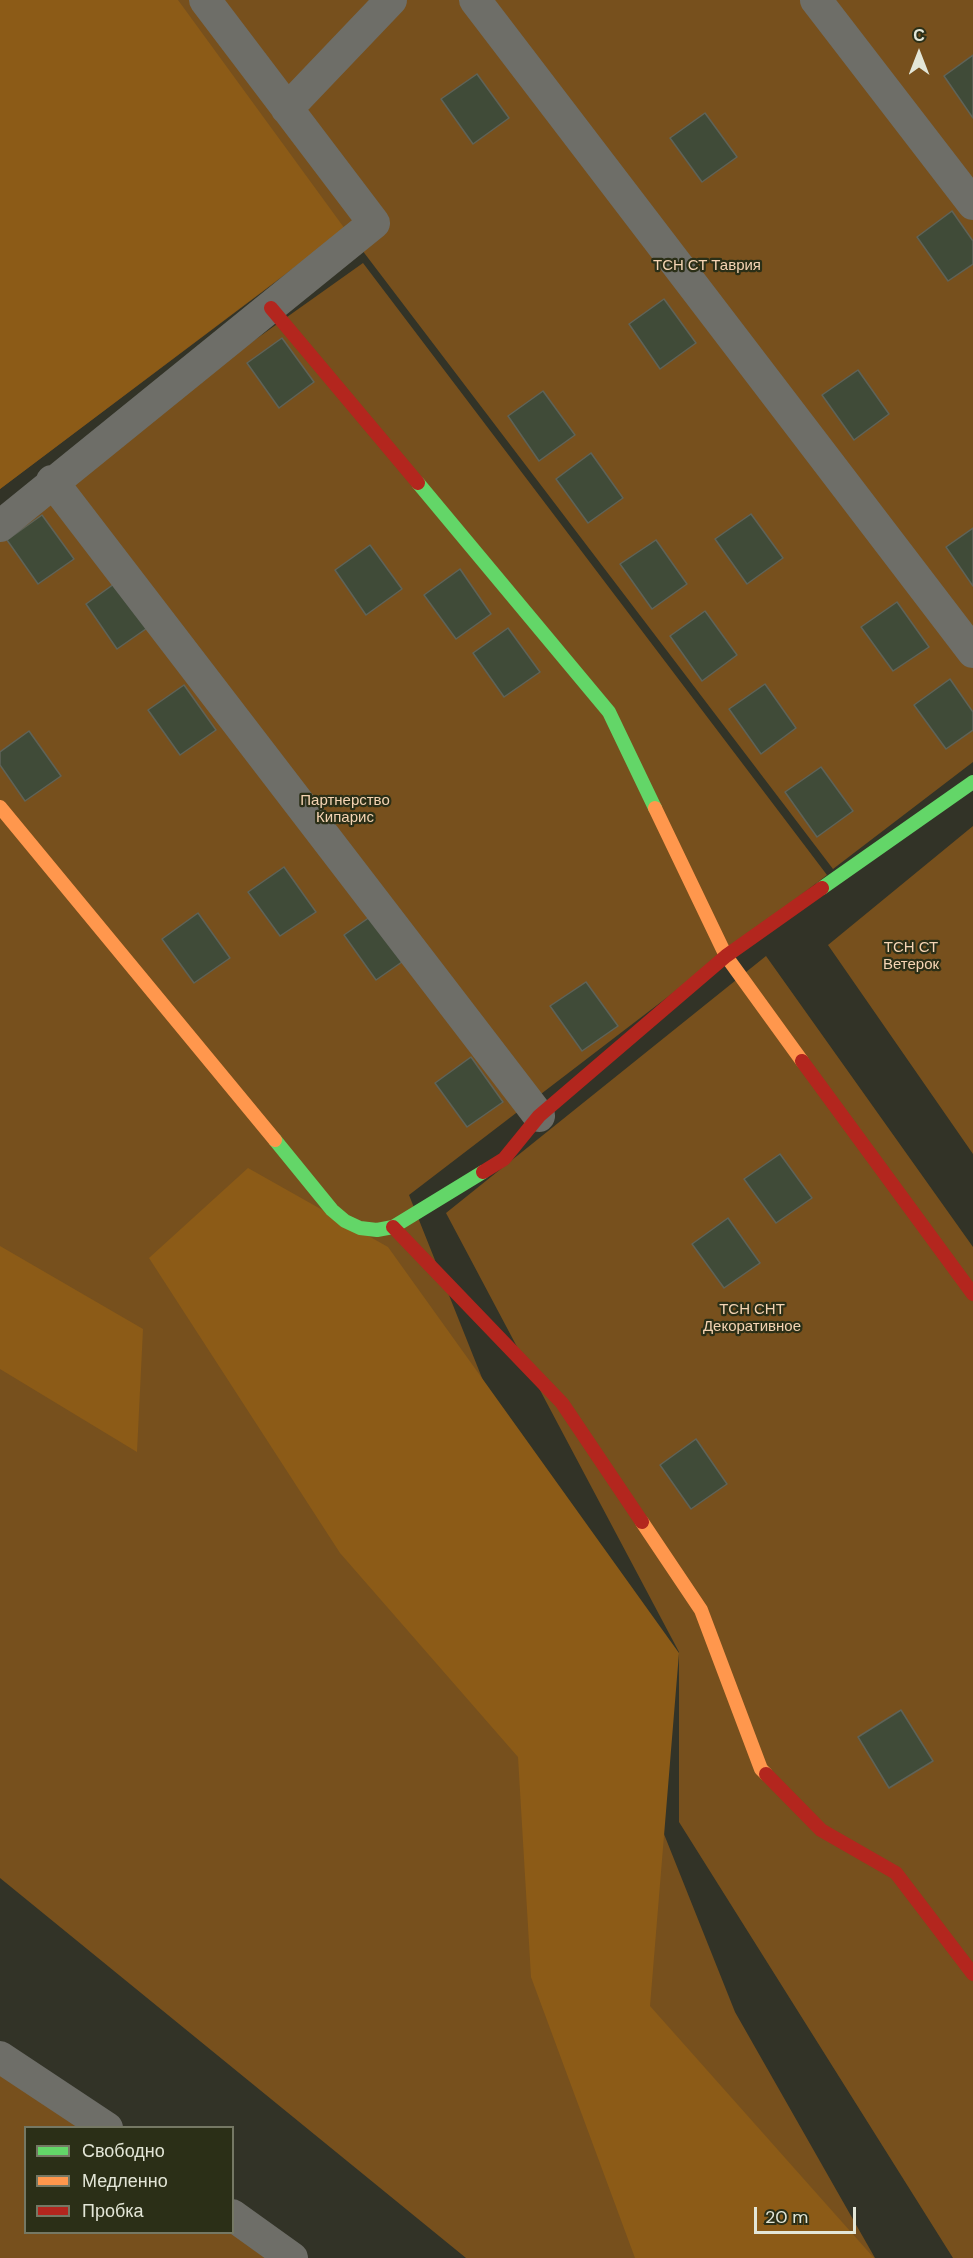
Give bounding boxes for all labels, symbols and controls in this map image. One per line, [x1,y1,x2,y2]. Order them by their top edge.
north arrow [889,24,949,84]
text: С [913,25,925,46]
park label: ТСН СТ Таврия [653,257,761,275]
park label: Партнерство Кипарис [300,792,390,827]
park label: ТСН СТ Ветерок [883,939,939,974]
park label: ТСН СНТ Декоративное [703,1301,801,1336]
legend [24,2126,234,2234]
text: Свободно [82,2139,165,2163]
text: Медленно [82,2169,168,2193]
scale bar [757,2195,859,2233]
text: Пробка [82,2199,144,2223]
text: 20 m [765,2205,808,2229]

